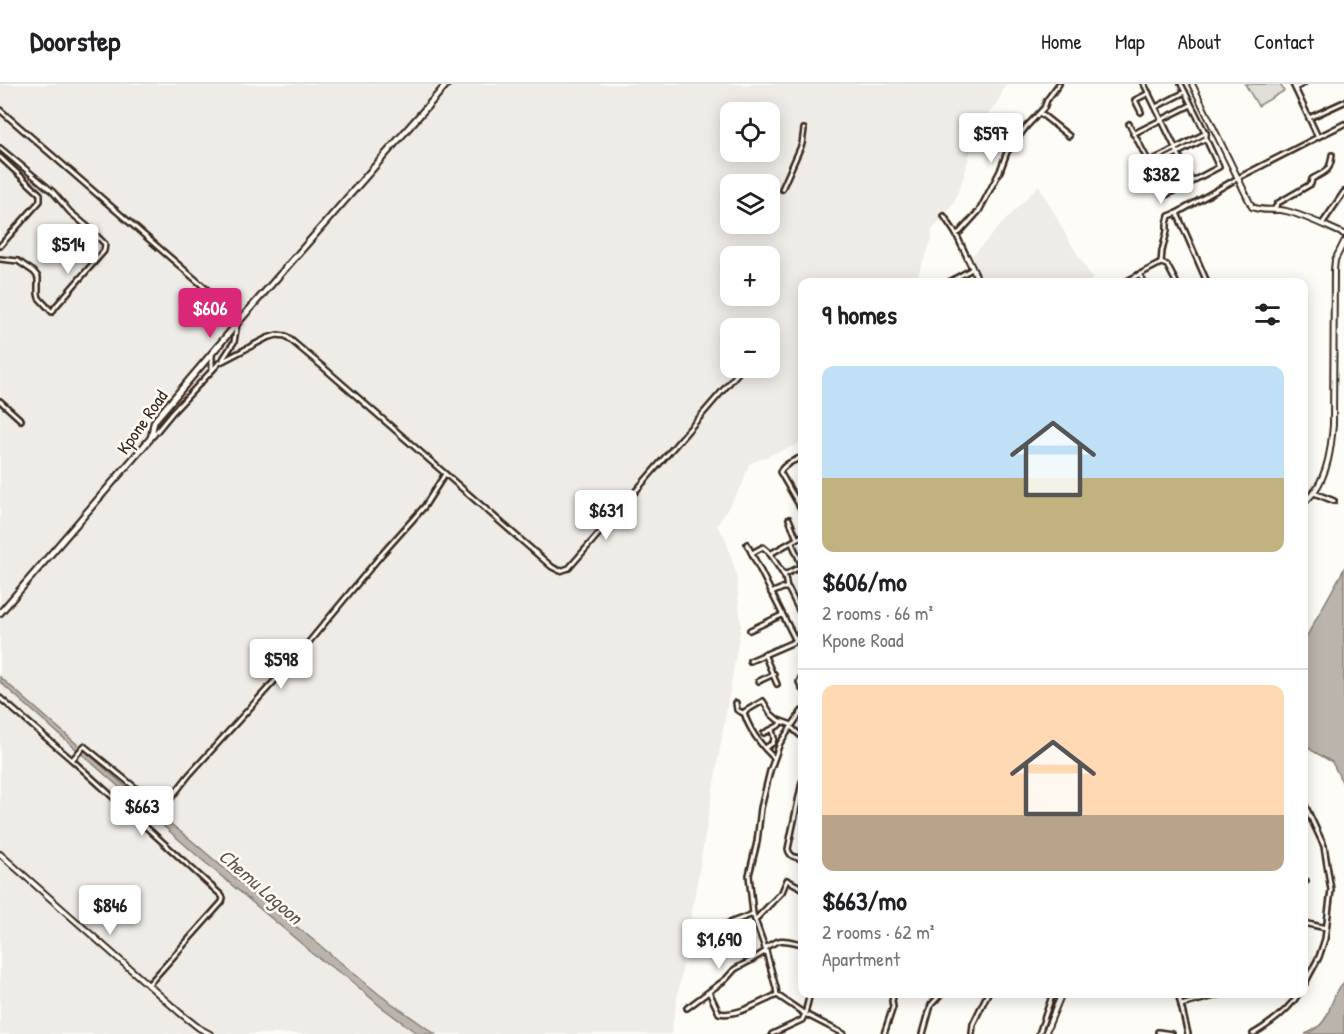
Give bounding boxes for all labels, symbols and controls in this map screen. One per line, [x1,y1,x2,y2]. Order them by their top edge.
text: Doorstep [30,22,120,60]
text: Home [1041,27,1082,56]
text: Map [1115,27,1145,56]
text: About [1178,27,1221,56]
text: Contact [1254,27,1314,56]
map controls [720,102,780,378]
button: locate [720,102,780,162]
pin: $597 [955,113,1027,164]
text: $597 [973,119,1009,146]
pin: $382 [1125,154,1197,205]
text: $382 [1142,160,1180,187]
button: layers [720,174,780,234]
pin: $514 [32,224,104,275]
text: $514 [51,230,85,257]
button: + [720,246,780,306]
pin: $606 [174,288,246,339]
text: $606 [192,294,228,321]
text: 9 homes [822,297,897,332]
icon: filters [1251,298,1284,331]
button: − [720,318,780,378]
street label: Kpone Road [111,385,173,459]
icon: home [999,405,1107,513]
pin: $631 [570,490,642,541]
text: $631 [589,496,623,523]
text: $606/mo [822,564,907,599]
text: 2 rooms · 66 m² [822,599,933,626]
text: Kpone Road [822,626,903,653]
pin: $598 [245,639,317,690]
text: $598 [264,645,298,672]
icon: home [999,724,1107,832]
pin: $663 [106,786,178,837]
text: $663 [124,792,160,819]
water label: Chemu Lagoon [213,842,310,932]
text: $663/mo [822,883,907,918]
pin: $846 [74,885,146,936]
text: $846 [93,891,127,918]
text: 2 rooms · 62 m² [822,918,934,945]
pin: $1,690 [670,919,768,970]
text: $1,690 [696,925,742,952]
text: Apartment [822,945,900,972]

